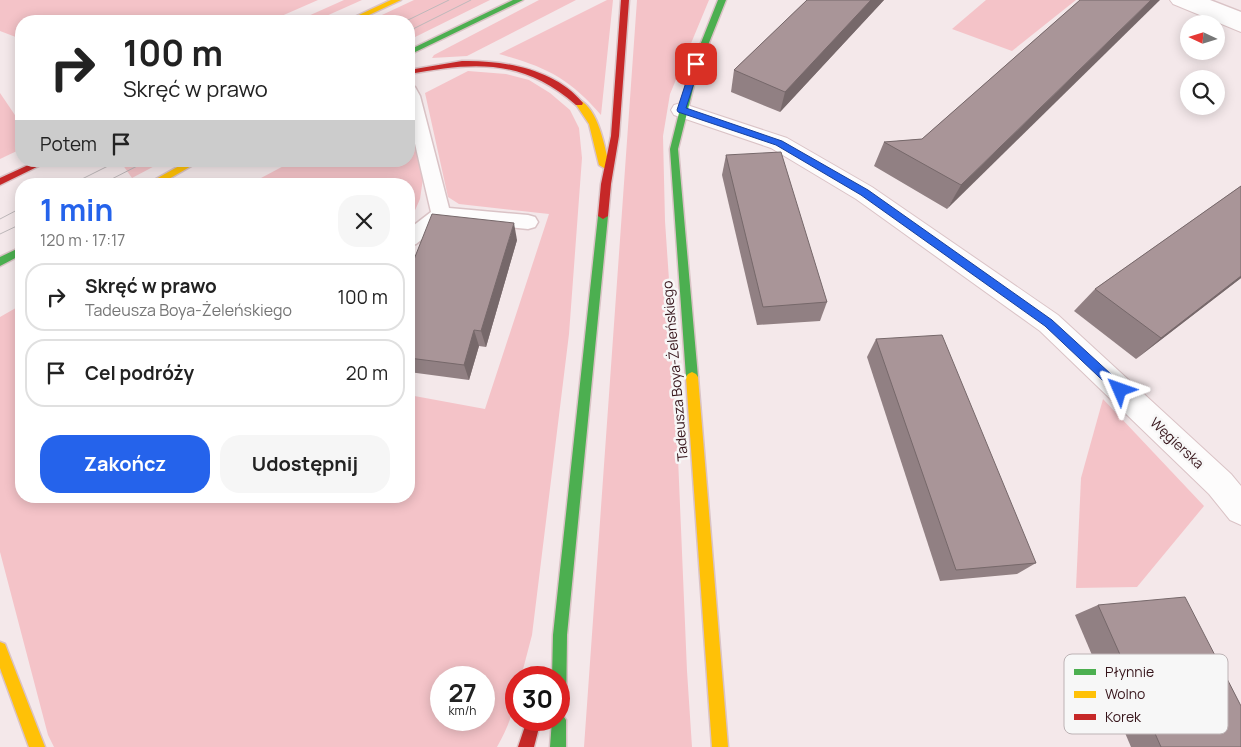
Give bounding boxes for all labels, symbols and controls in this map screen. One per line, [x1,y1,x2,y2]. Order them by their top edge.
north arrow [1180,15,1225,60]
map controls [1180,15,1225,115]
text: 100 m [123,29,223,77]
icon: right [40,35,105,100]
pin [675,43,717,85]
icon: arrive [682,50,710,78]
button: search [1180,70,1225,115]
text: Skręć w prawo [123,74,268,104]
icon: arrive [107,130,135,158]
text: Potem [40,131,97,157]
text: 1 min [40,189,113,230]
button: close [338,195,390,247]
text: 120 m · 17:17 [40,229,125,251]
text: Skręć w prawo [85,273,217,299]
street label: Tadeusza Boya-Żeleńskiego [657,280,692,462]
icon: right [42,283,70,311]
text: 100 m [337,284,388,310]
text: Tadeusza Boya-Żeleńskiego [85,299,292,321]
icon: arrive [42,359,70,387]
text: Cel podróży [85,360,194,386]
text: 20 m [346,360,388,386]
position arrow [1093,363,1145,415]
street label: Węgierska [1146,413,1208,473]
button: Zakończ [40,435,210,493]
button: Udostępnij [220,435,390,493]
legend [1064,654,1228,734]
text: Płynnie [1105,662,1154,681]
speed limit sign: 30 [505,666,570,731]
text: 27 [448,675,477,710]
text: Wolno [1105,684,1145,703]
text: km/h [449,702,476,719]
text: Korek [1105,707,1142,726]

